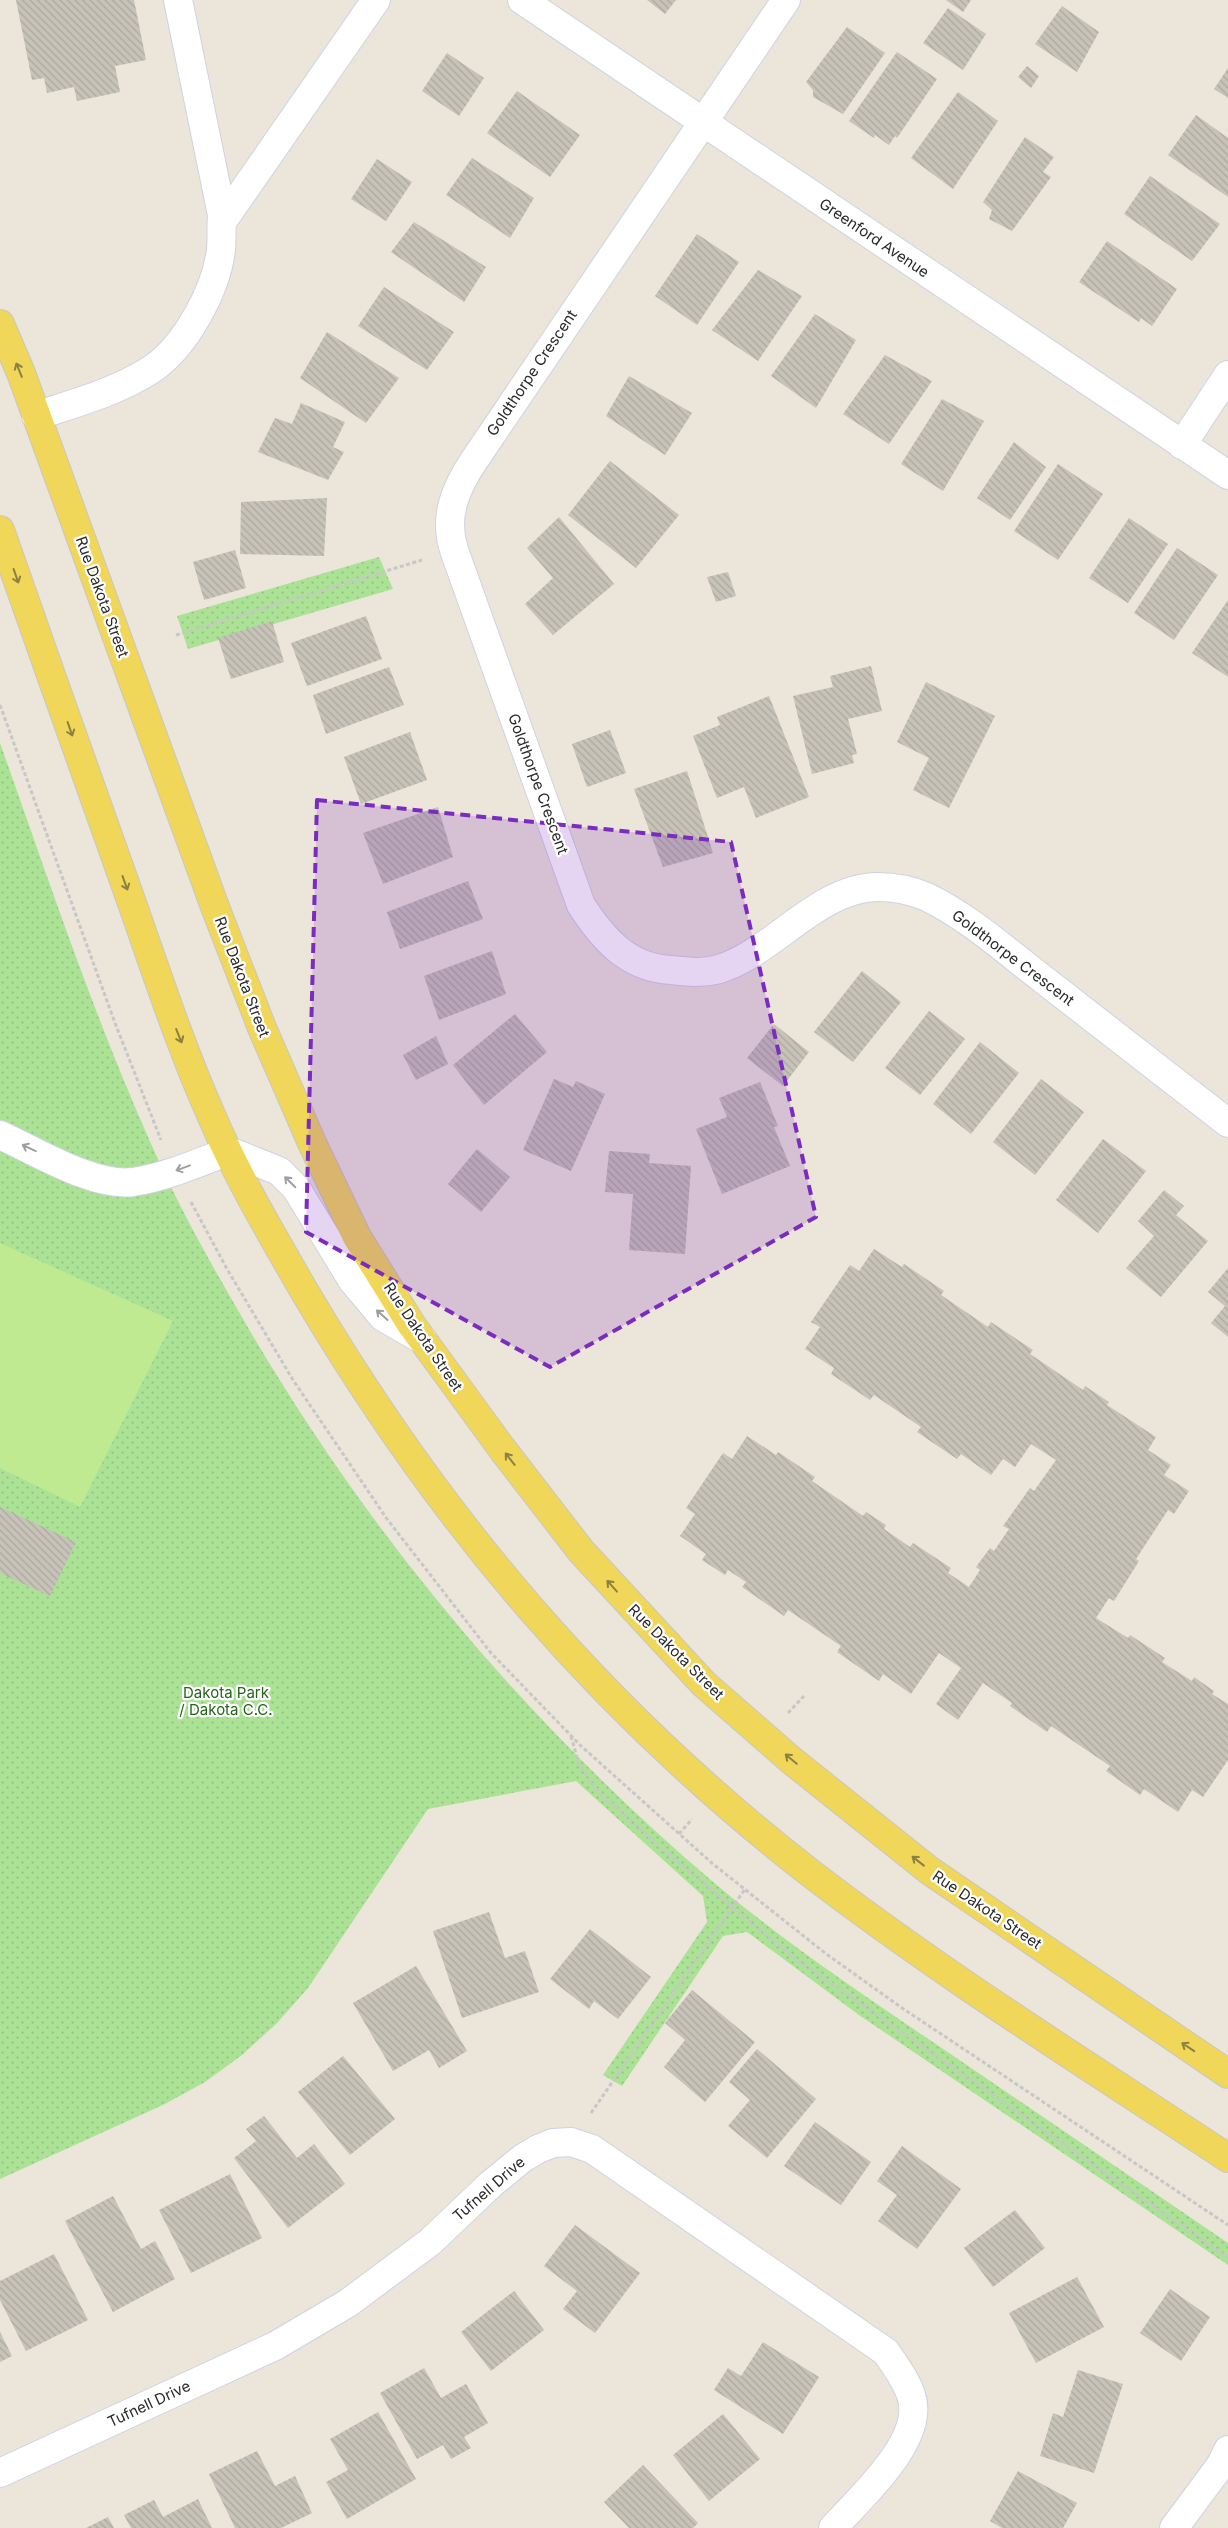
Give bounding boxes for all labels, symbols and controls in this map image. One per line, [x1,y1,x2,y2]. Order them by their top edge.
street label: Greenford Avenue [816,194,933,281]
street label: Goldthorpe Crescent [482,306,581,439]
one-way arrow [14,363,24,378]
street label: Rue Dakota Street [72,534,133,660]
one-way arrow [12,568,21,583]
street label: Goldthorpe Crescent [504,711,573,857]
one-way arrow [66,721,75,737]
one-way arrow [120,874,130,890]
street label: Goldthorpe Crescent [948,905,1078,1010]
street label: Rue Dakota Street [211,914,274,1040]
one-way arrow [175,1028,184,1043]
one-way arrow [22,1143,37,1152]
one-way arrow [176,1164,191,1173]
one-way arrow [284,1176,296,1188]
street label: Rue Dakota Street [380,1279,467,1395]
one-way arrow [376,1309,389,1320]
one-way arrow [505,1452,515,1466]
one-way arrow [606,1579,618,1592]
street label: Rue Dakota Street [625,1600,728,1704]
park label: Dakota Park / Dakota C.C. [179,1683,273,1719]
one-way arrow [785,1754,798,1765]
one-way arrow [911,1856,924,1867]
street label: Rue Dakota Street [929,1866,1046,1953]
one-way arrow [1181,2041,1195,2051]
street label: Tufnell Drive [449,2152,529,2225]
street label: Tufnell Drive [104,2376,193,2431]

